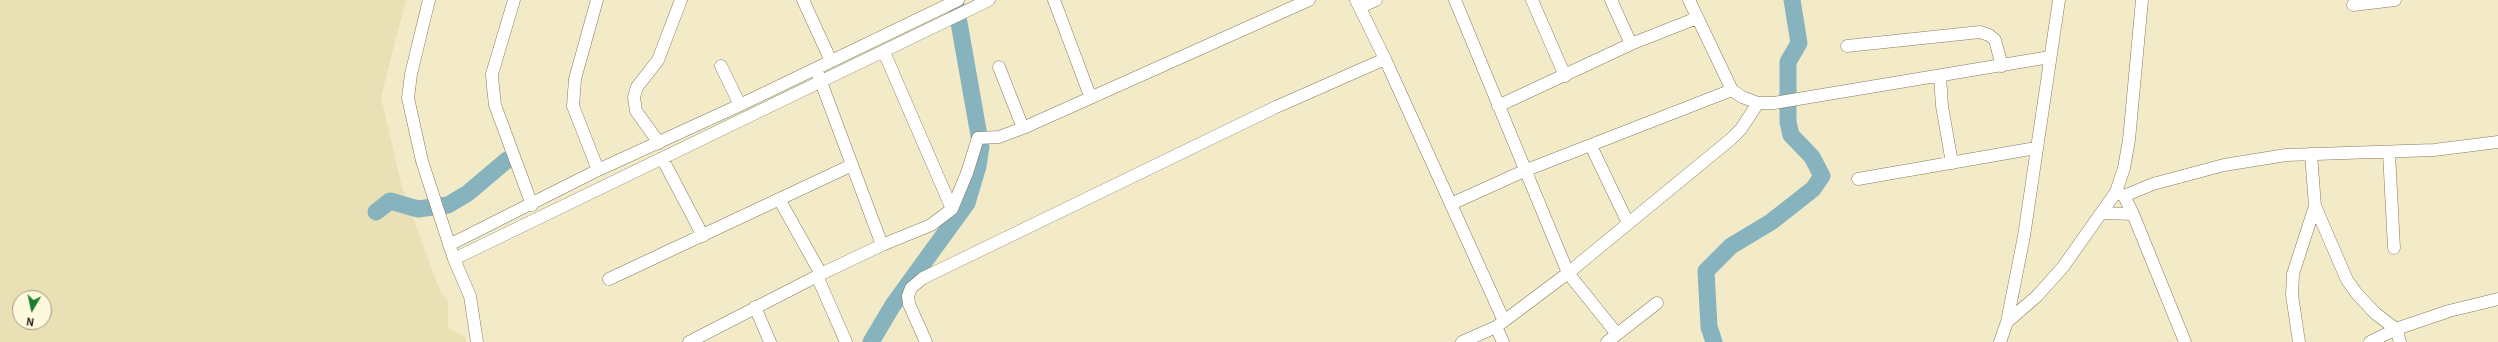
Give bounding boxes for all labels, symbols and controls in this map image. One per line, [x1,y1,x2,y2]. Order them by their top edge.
north arrow [12,290,52,330]
text: N [25,314,35,328]

